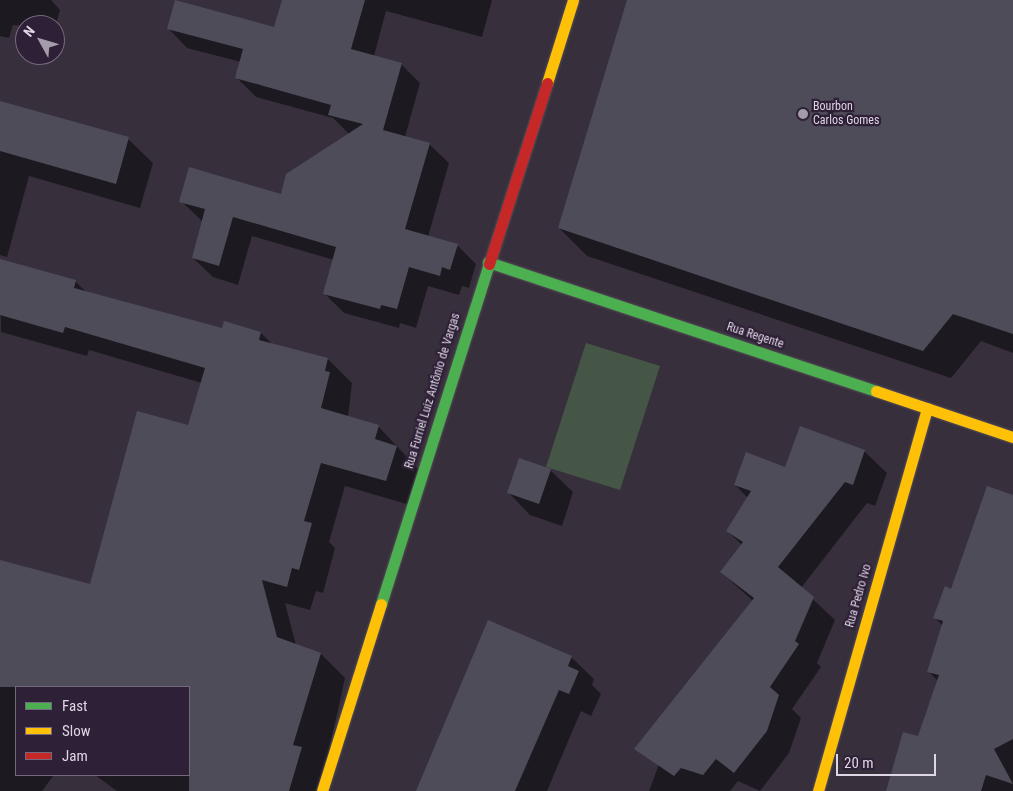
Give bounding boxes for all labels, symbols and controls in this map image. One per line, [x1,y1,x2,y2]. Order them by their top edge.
north arrow [15,15,65,65]
text: N [20,23,38,40]
place label: Bourbon Carlos Gomes [813,100,879,128]
marker: Bourbon Carlos Gomes [797,108,809,120]
street label: Rua Furriel Luiz Antônio de Vargas [402,311,464,471]
street label: Rua Regente [725,320,785,352]
street label: Rua Pedro Ivo [843,563,875,629]
legend [15,686,190,776]
text: Fast [62,697,87,715]
text: Slow [62,722,91,740]
scale bar [838,744,938,776]
text: Jam [62,747,88,765]
text: 20 m [844,754,874,772]

